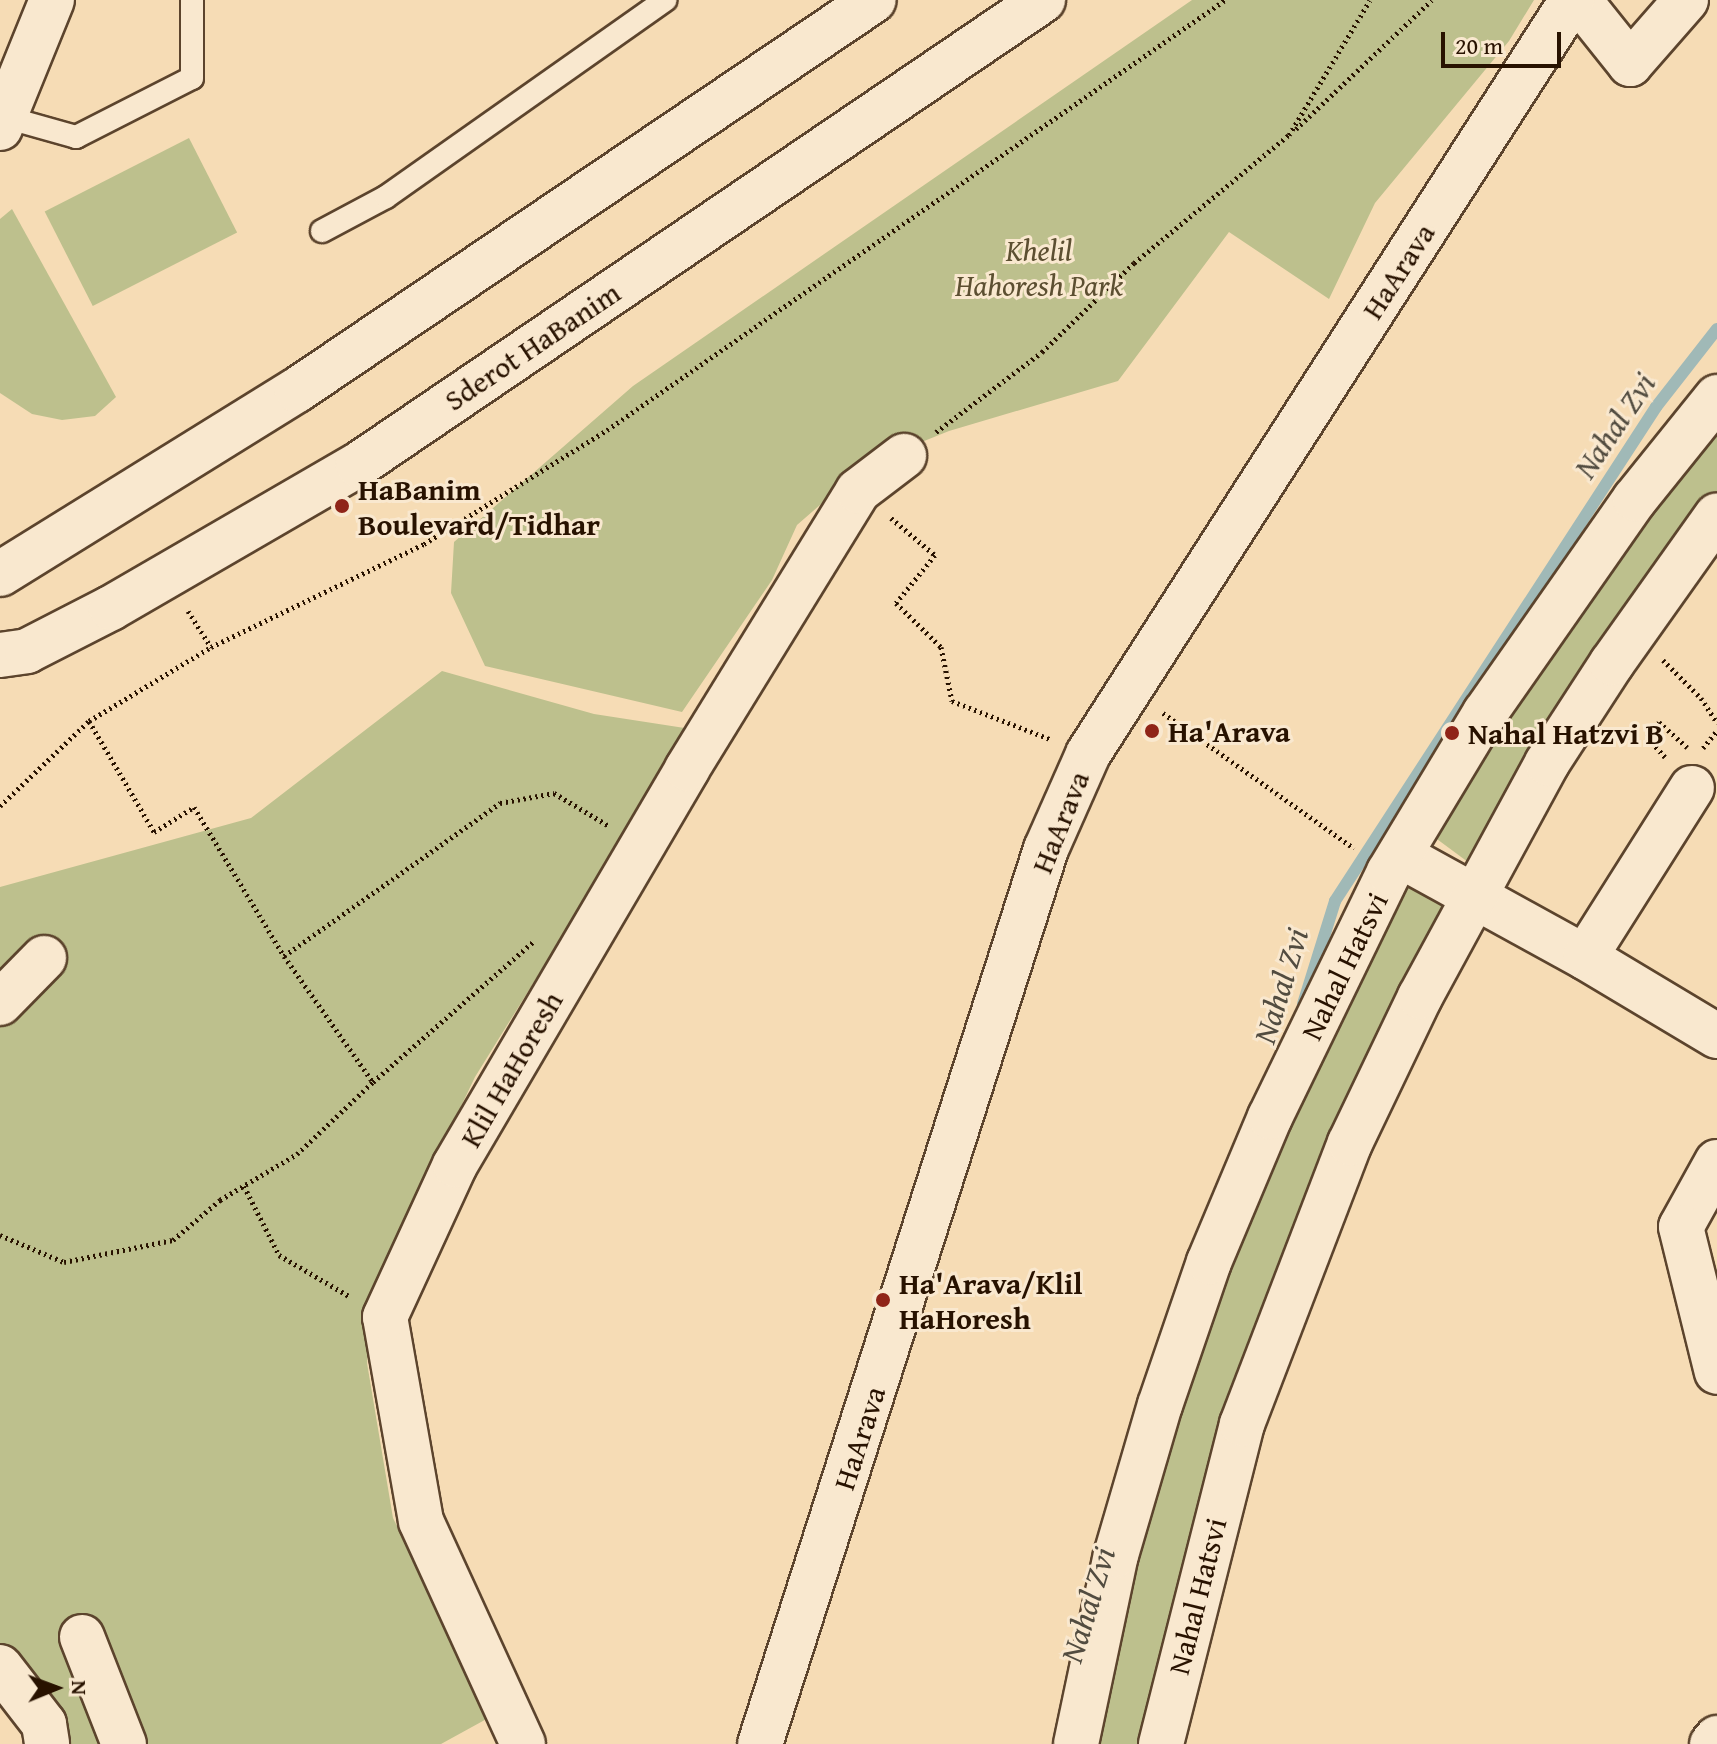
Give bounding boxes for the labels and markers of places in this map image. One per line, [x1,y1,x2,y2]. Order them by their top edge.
place label: HaBanim Boulevard/Tidhar [358,471,600,542]
marker: HaBanim Boulevard/Tidhar [333,497,351,515]
place label: Ha'Arava [1168,713,1290,749]
place label: Nahal Hatzvi B [1468,715,1664,751]
marker: Ha'Arava [1143,722,1161,740]
marker: Nahal Hatzvi B [1443,724,1461,742]
place label: Ha'Arava/Klil HaHoresh [899,1265,1083,1336]
marker: Ha'Arava/Klil HaHoresh [874,1291,892,1309]

